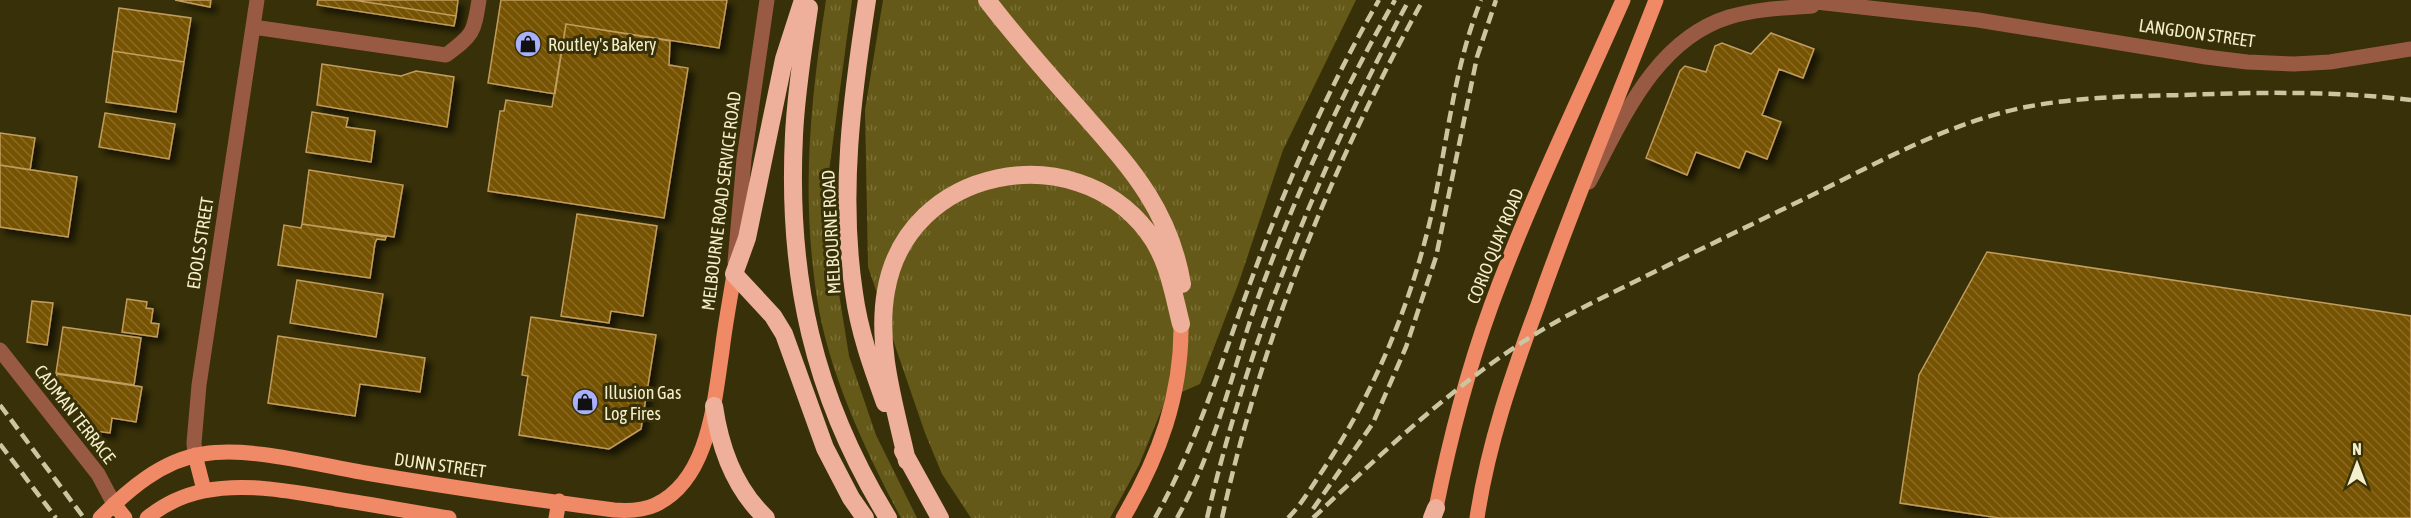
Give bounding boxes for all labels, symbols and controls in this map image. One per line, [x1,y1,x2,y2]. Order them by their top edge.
street label: LANGDON STREET [2137,14,2257,52]
shop icon: Routley's Bakery [513,29,543,59]
place label: Routley's Bakery [548,34,656,55]
street label: MELBOURNE ROAD SERVICE ROAD [697,90,745,312]
street label: MELBOURNE ROAD [817,169,845,295]
street label: CORIO QUAY ROAD [1462,185,1528,307]
street label: EDOLS STREET [182,195,218,291]
street label: CADMAN TERRACE [30,361,120,468]
place label: Illusion Gas Log Fires [604,382,681,424]
shop icon: Illusion Gas Log Fires [570,387,600,417]
north arrow [2327,434,2387,494]
text: N [2352,440,2362,458]
street label: DUNN STREET [393,448,487,482]

